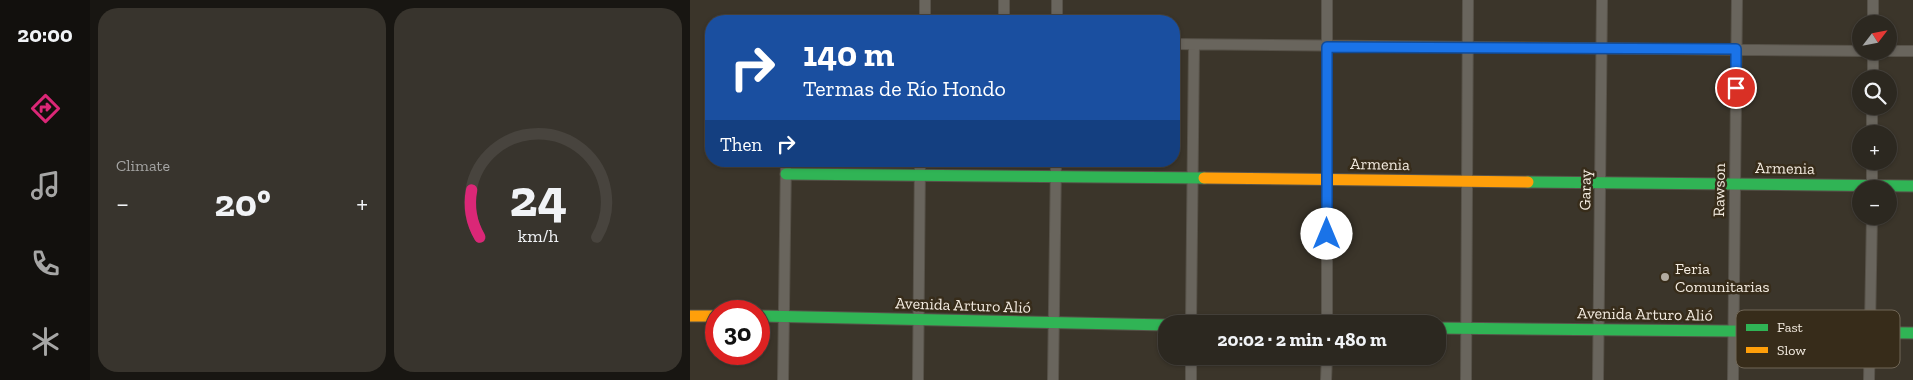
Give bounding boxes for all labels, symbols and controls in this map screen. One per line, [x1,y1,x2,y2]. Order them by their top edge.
north arrow [1852,15,1898,60]
map controls [1852,15,1897,225]
text: 20:00 [17,21,73,48]
text: 140 m [803,33,894,75]
icon: right [720,35,785,100]
pin [1715,67,1757,109]
button: search [1852,70,1897,115]
icon: arrive [1722,74,1750,102]
text: Termas de Río Hondo [803,75,1006,102]
icon: directions [28,91,63,126]
button: + [1852,125,1897,170]
icon: right [772,130,800,158]
text: Then [720,133,762,156]
street label: Armenia [1350,154,1410,174]
text: Climate [116,156,170,175]
street label: Armenia [1755,158,1815,178]
street label: Rawson [1709,162,1729,217]
text: 24 [509,167,567,229]
icon: music [28,168,63,203]
street label: Garay [1575,168,1595,211]
text: 20° [215,180,271,226]
button: − [1852,180,1897,225]
text: − [116,187,129,220]
text: + [356,187,368,220]
position arrow [1300,207,1352,259]
text: km/h [518,225,558,247]
icon: phone [28,246,63,281]
place label: Feria Comunitarias [1675,259,1770,296]
marker: Feria Comunitarias [1659,271,1671,283]
street label: Avenida Arturo Alió [895,293,1031,317]
speed limit sign: 30 [705,300,770,365]
street label: Avenida Arturo Alió [1577,303,1713,325]
legend [1736,310,1900,368]
text: Fast [1777,319,1804,336]
icon: climate [28,324,63,359]
text: 20:02 · 2 min · 480 m [1217,328,1387,351]
text: Slow [1777,342,1806,359]

